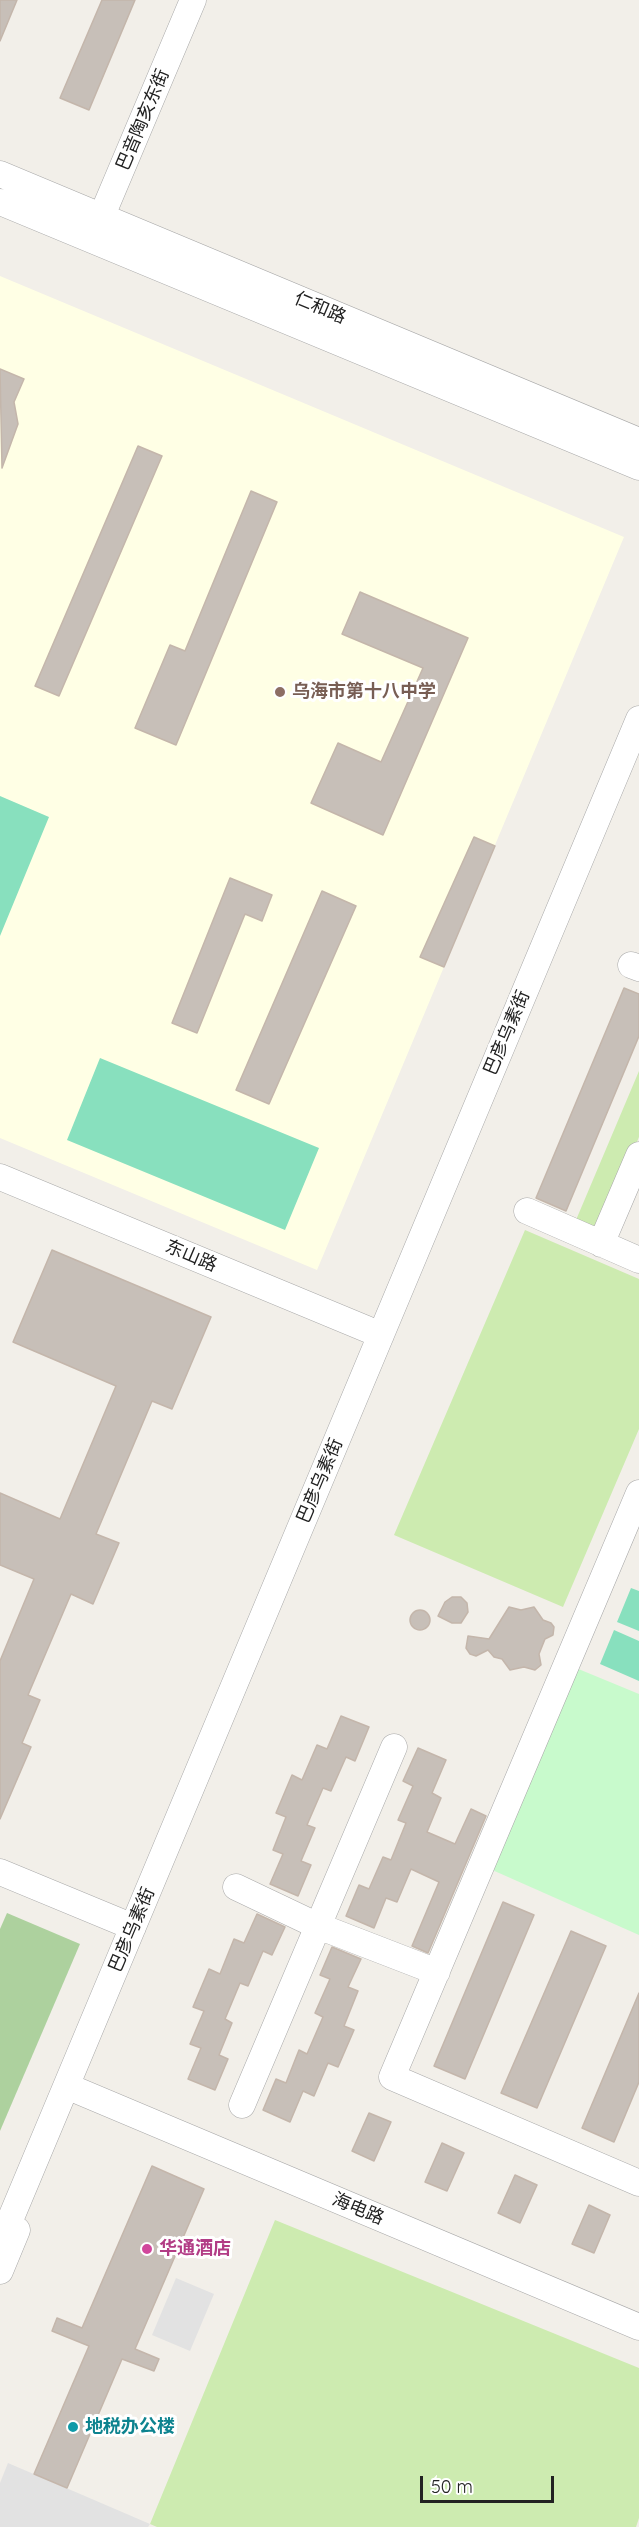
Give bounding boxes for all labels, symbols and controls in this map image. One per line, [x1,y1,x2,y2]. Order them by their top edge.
street label: 巴音陶亥东街 [112,66,174,174]
street label: 仁和路 [291,288,349,328]
place label: 乌海市第十八中学 [292,681,436,703]
marker: 乌海市第十八中学 [273,685,287,699]
street label: 巴彦乌素街 [479,987,535,1079]
street label: 东山路 [162,1236,220,1276]
street label: 巴彦乌素街 [292,1435,348,1527]
street label: 巴彦乌素街 [104,1884,160,1976]
street label: 海电路 [329,2189,387,2229]
place label: 华通酒店 [159,2238,231,2260]
marker: 华通酒店 [140,2242,154,2256]
place label: 地税办公楼 [85,2416,175,2438]
marker: 地税办公楼 [66,2420,80,2434]
scale bar [423,2464,556,2502]
text: 50 m [431,2475,473,2498]

